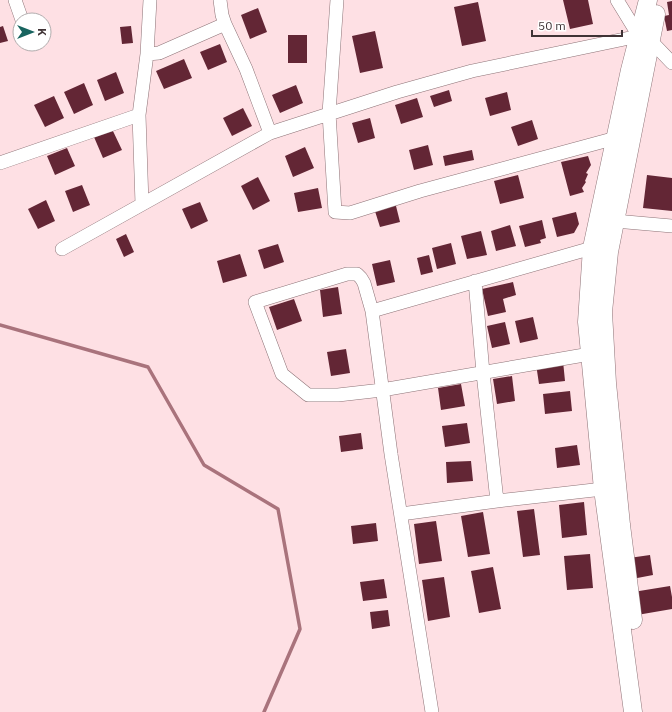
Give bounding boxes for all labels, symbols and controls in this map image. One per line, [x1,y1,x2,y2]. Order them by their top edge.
north arrow [12,12,52,52]
scale bar [532,12,622,38]
text: 50 m [538,18,566,33]
text: K [35,28,49,36]

